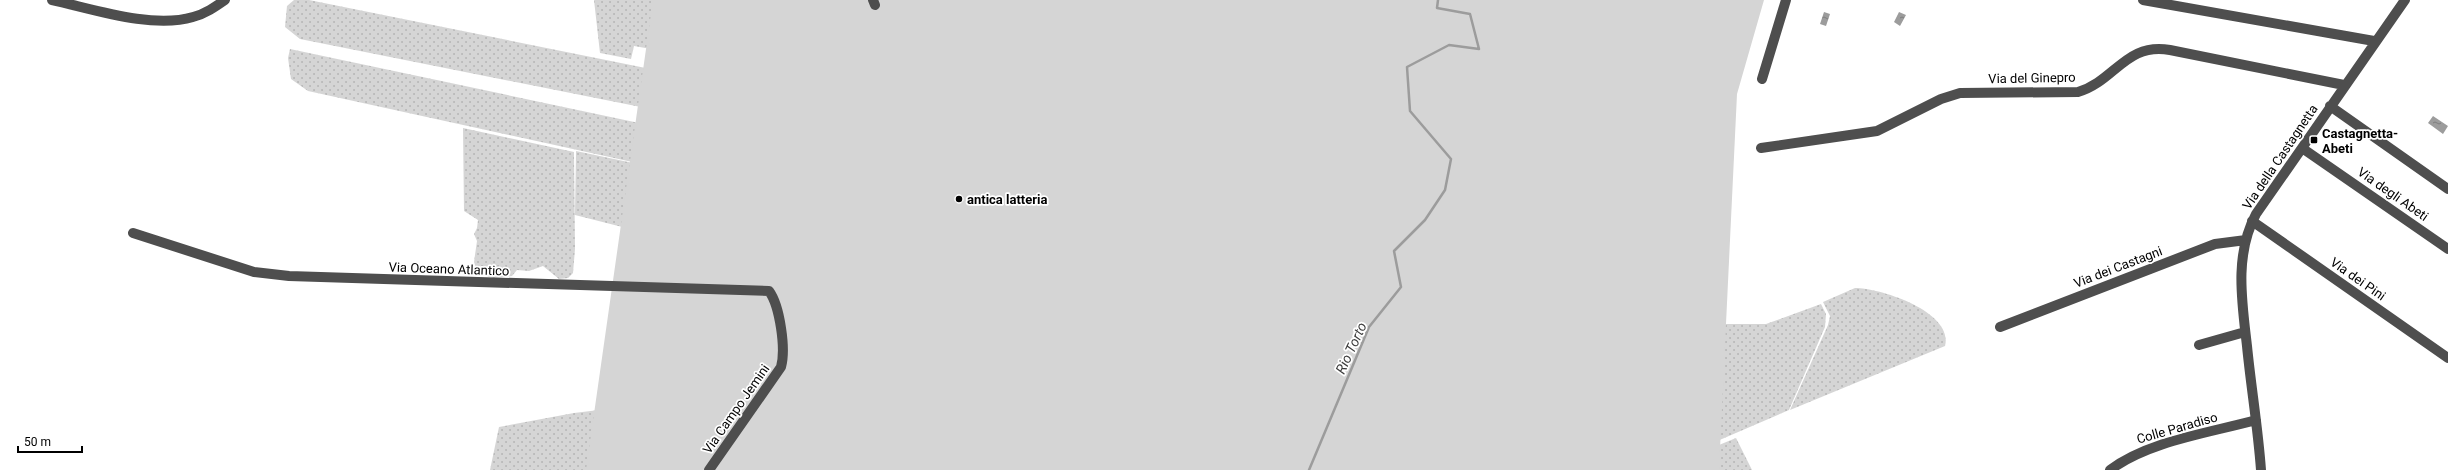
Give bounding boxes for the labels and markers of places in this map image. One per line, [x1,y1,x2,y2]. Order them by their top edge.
place label: Castagnetta- Abeti [2322,126,2398,156]
marker: Castagnetta- Abeti [2309,135,2319,145]
place label: antica latteria [967,192,1047,207]
marker: antica latteria [954,194,964,204]

